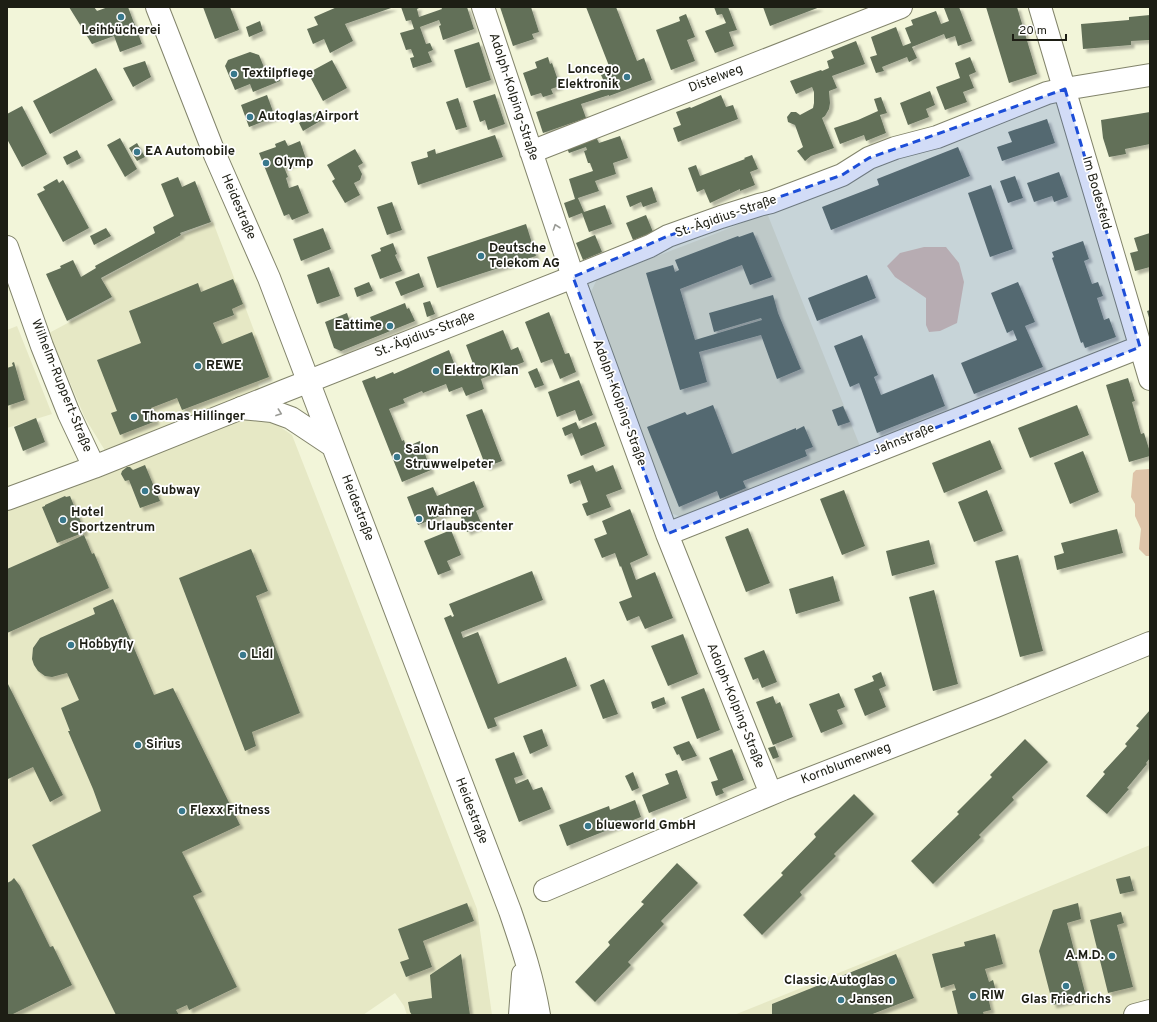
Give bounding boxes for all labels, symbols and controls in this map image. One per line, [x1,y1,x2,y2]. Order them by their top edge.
marker: Leihbücherei [116,12,126,22]
scale bar [1013,16,1066,42]
place label: Leihbücherei [81,23,161,39]
text: 20 m [1019,23,1047,39]
street label: Adolph-Kolping-Straße [485,31,541,163]
street label: Distelweg [687,61,745,97]
place label: Loncego Elektronik [557,62,619,93]
place label: Textilpflege [242,66,313,82]
marker: Textilpflege [229,69,239,79]
marker: Loncego Elektronik [622,72,632,82]
place label: Autoglas Airport [258,109,359,125]
marker: Autoglas Airport [245,112,255,122]
place label: EA Automobile [145,144,235,160]
marker: EA Automobile [132,147,142,157]
street label: Im Bodesfeld [1078,154,1114,232]
place label: Olymp [274,155,314,171]
marker: Olymp [261,158,271,168]
street label: Heidestraße [217,172,259,242]
street label: St.-Ägidius-Straße [672,190,779,242]
one-way arrow [553,224,561,231]
place label: Deutsche Telekom AG [489,241,560,272]
marker: Deutsche Telekom AG [476,251,486,261]
street label: St.-Ägidius-Straße [372,307,478,362]
street label: Wilhelm-Ruppert-Straße [27,317,95,455]
place label: Eattime [334,318,382,334]
marker: Eattime [385,321,395,331]
street label: Adolph-Kolping-Straße [589,337,649,469]
place label: REWE [206,358,242,374]
marker: REWE [193,361,203,371]
place label: Elektro Klan [444,363,519,379]
marker: Elektro Klan [431,366,441,376]
place label: Thomas Hillinger [142,409,246,425]
one-way arrow [276,409,283,417]
marker: Thomas Hillinger [129,412,139,422]
street label: Jahnstraße [871,420,937,460]
place label: Salon Struwwelpeter [405,442,494,473]
marker: Salon Struwwelpeter [392,452,402,462]
street label: Heidestraße [337,473,377,543]
place label: Subway [153,483,201,499]
marker: Subway [140,486,150,496]
place label: Wahner Urlaubscenter [427,504,514,535]
place label: Hotel Sportzentrum [71,505,155,536]
marker: Wahner Urlaubscenter [414,514,424,524]
marker: Hotel Sportzentrum [58,515,68,525]
place label: Hobbyfly [79,637,134,653]
marker: Hobbyfly [66,640,76,650]
street label: Adolph-Kolping-Straße [703,641,767,771]
place label: Lidl [251,647,273,663]
marker: Lidl [238,650,248,660]
place label: Sirius [146,737,181,753]
street label: Kornblumenweg [799,739,893,789]
marker: Sirius [133,740,143,750]
street label: Heidestraße [451,776,491,846]
place label: Flexx Fitness [190,803,270,819]
marker: Flexx Fitness [177,806,187,816]
place label: blueworld GmbH [596,818,696,834]
marker: blueworld GmbH [583,821,593,831]
place label: A.M.D. [1065,948,1104,964]
marker: A.M.D. [1107,951,1117,961]
place label: Classic Autoglas [784,973,884,989]
marker: Classic Autoglas [887,976,897,986]
marker: Glas Friedrichs [1061,981,1071,991]
place label: RIW [981,988,1005,1004]
marker: RIW [968,991,978,1001]
place label: Jansen [849,992,893,1008]
place label: Glas Friedrichs [1021,992,1111,1008]
marker: Jansen [836,995,846,1005]

